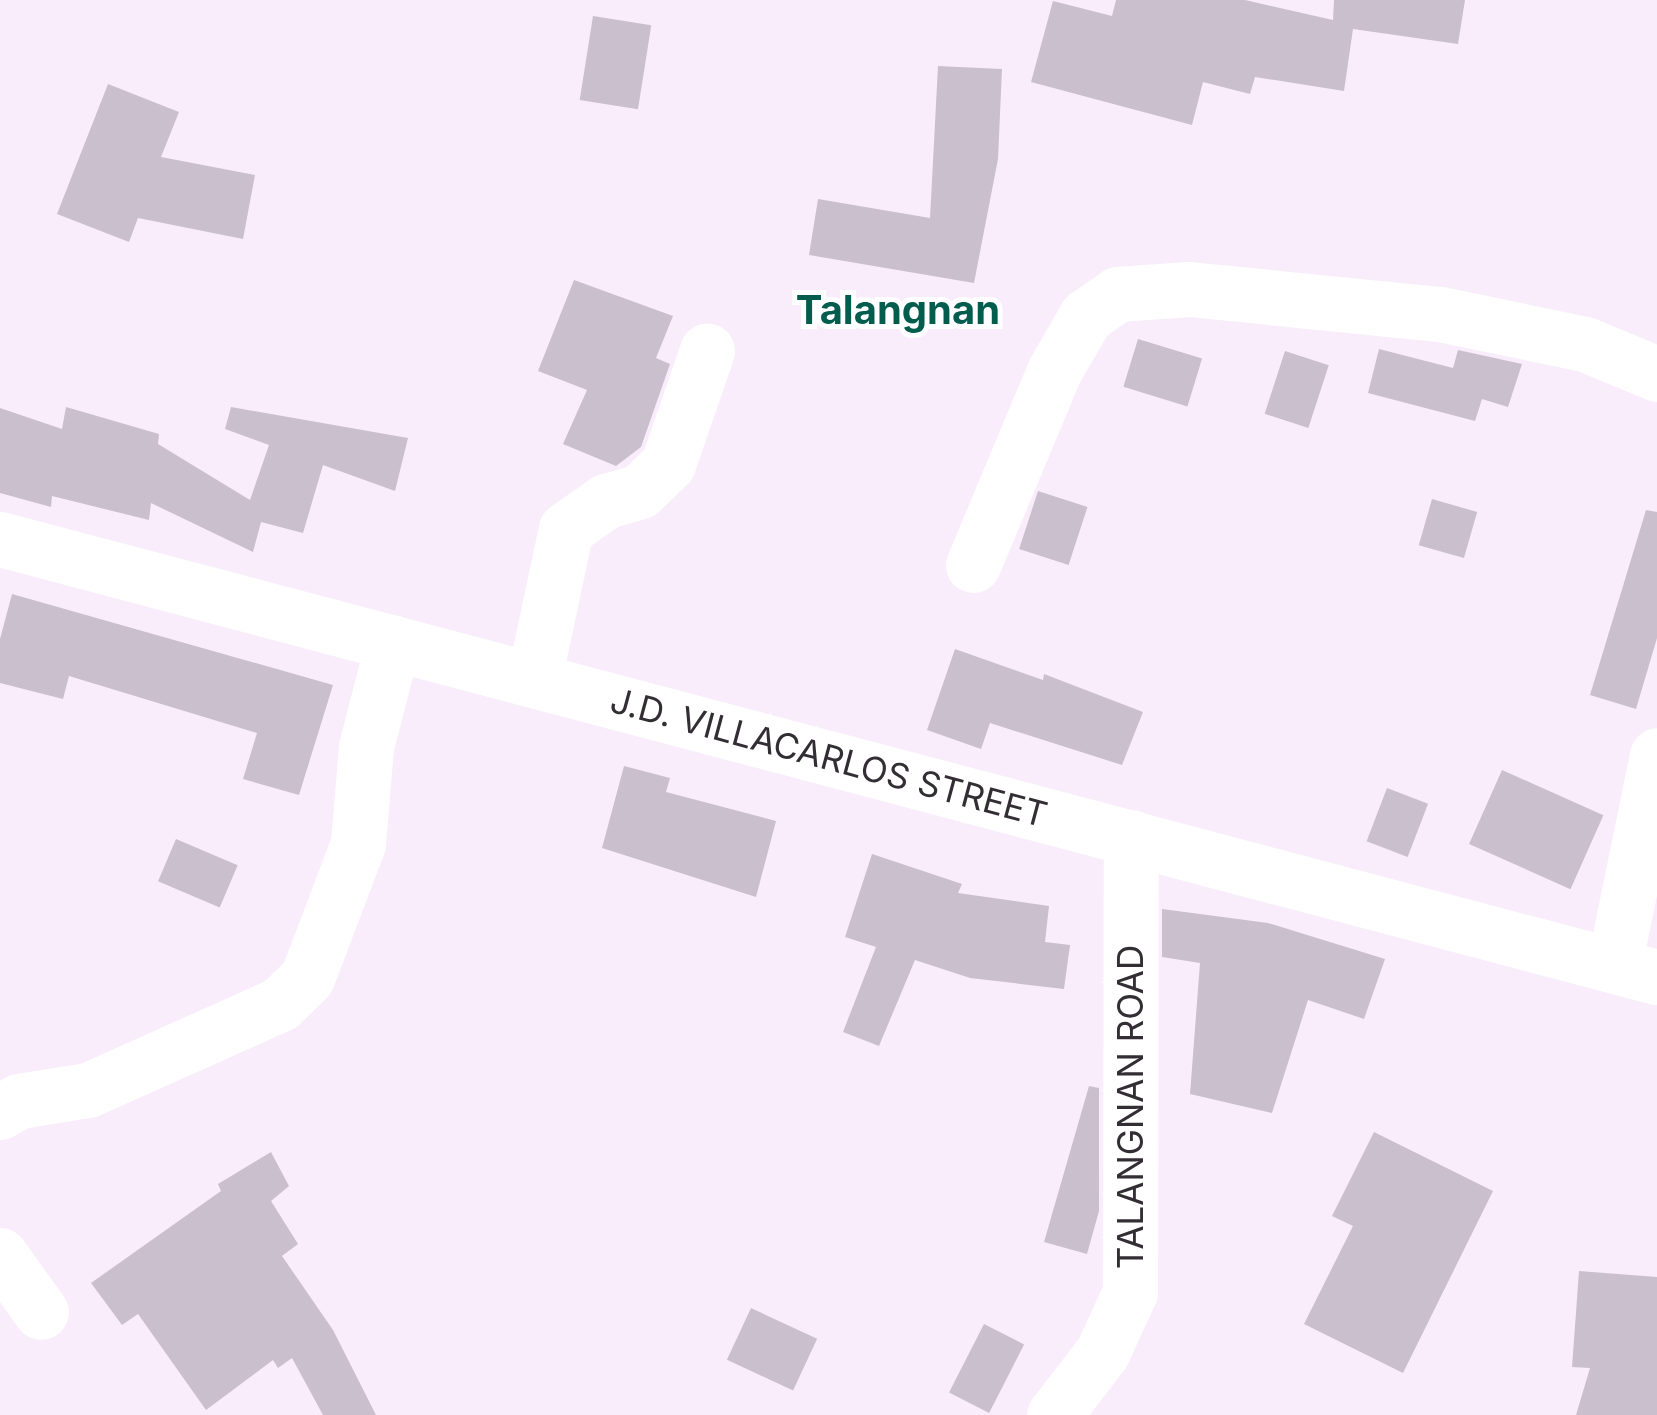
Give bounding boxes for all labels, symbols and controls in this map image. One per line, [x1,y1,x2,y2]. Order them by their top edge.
district label: Talangnan [796,286,1000,334]
street label: J.D. VILLACARLOS STREET [606,678,1052,836]
street label: TALANGNAN ROAD [1109,945,1151,1269]

